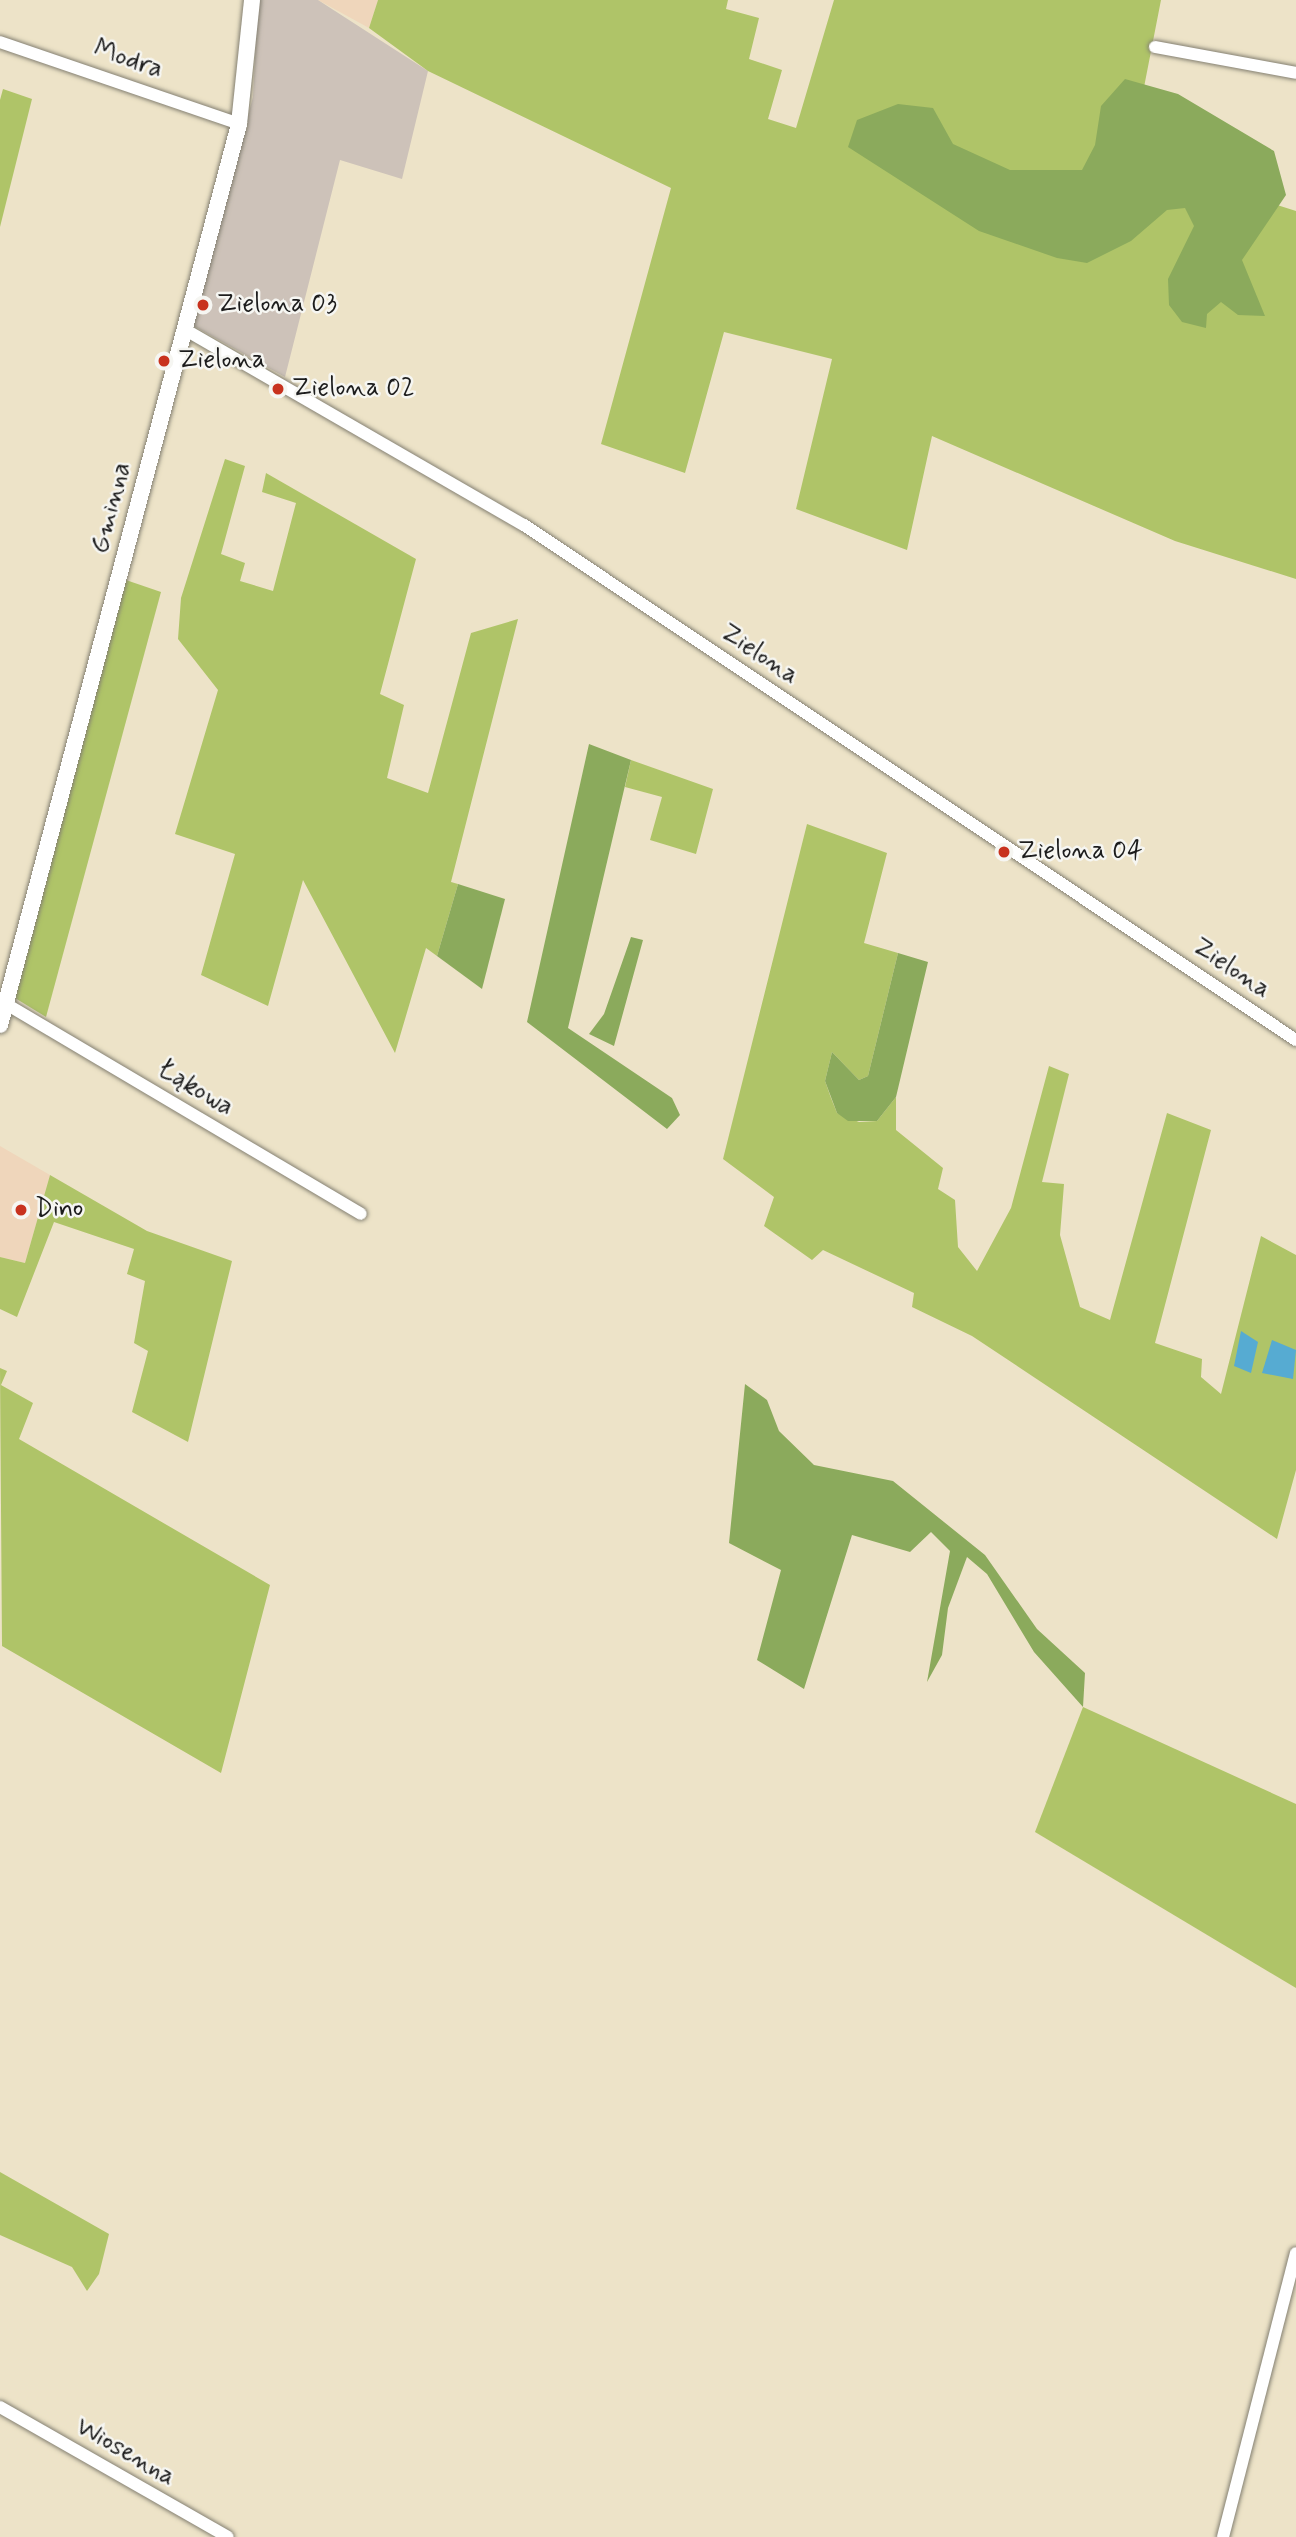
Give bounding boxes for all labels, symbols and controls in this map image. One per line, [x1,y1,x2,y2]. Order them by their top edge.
street label: Modra [89,34,167,86]
place label: Zielona 03 [217,289,337,321]
marker: Zielona 03 [195,297,211,313]
place label: Zielona [178,345,265,377]
marker: Zielona [156,353,172,369]
place label: Zielona 02 [292,373,415,405]
marker: Zielona 02 [270,381,286,397]
street label: Gminna [85,459,139,557]
street label: Zielona [714,618,804,692]
place label: Zielona 04 [1018,836,1143,868]
marker: Zielona 04 [996,844,1012,860]
street label: Zielona [1186,932,1276,1006]
street label: Łąkowa [151,1054,239,1124]
place label: Dino [35,1194,83,1226]
marker: Dino [13,1202,29,1218]
street label: Wiosenna [70,2412,180,2494]

